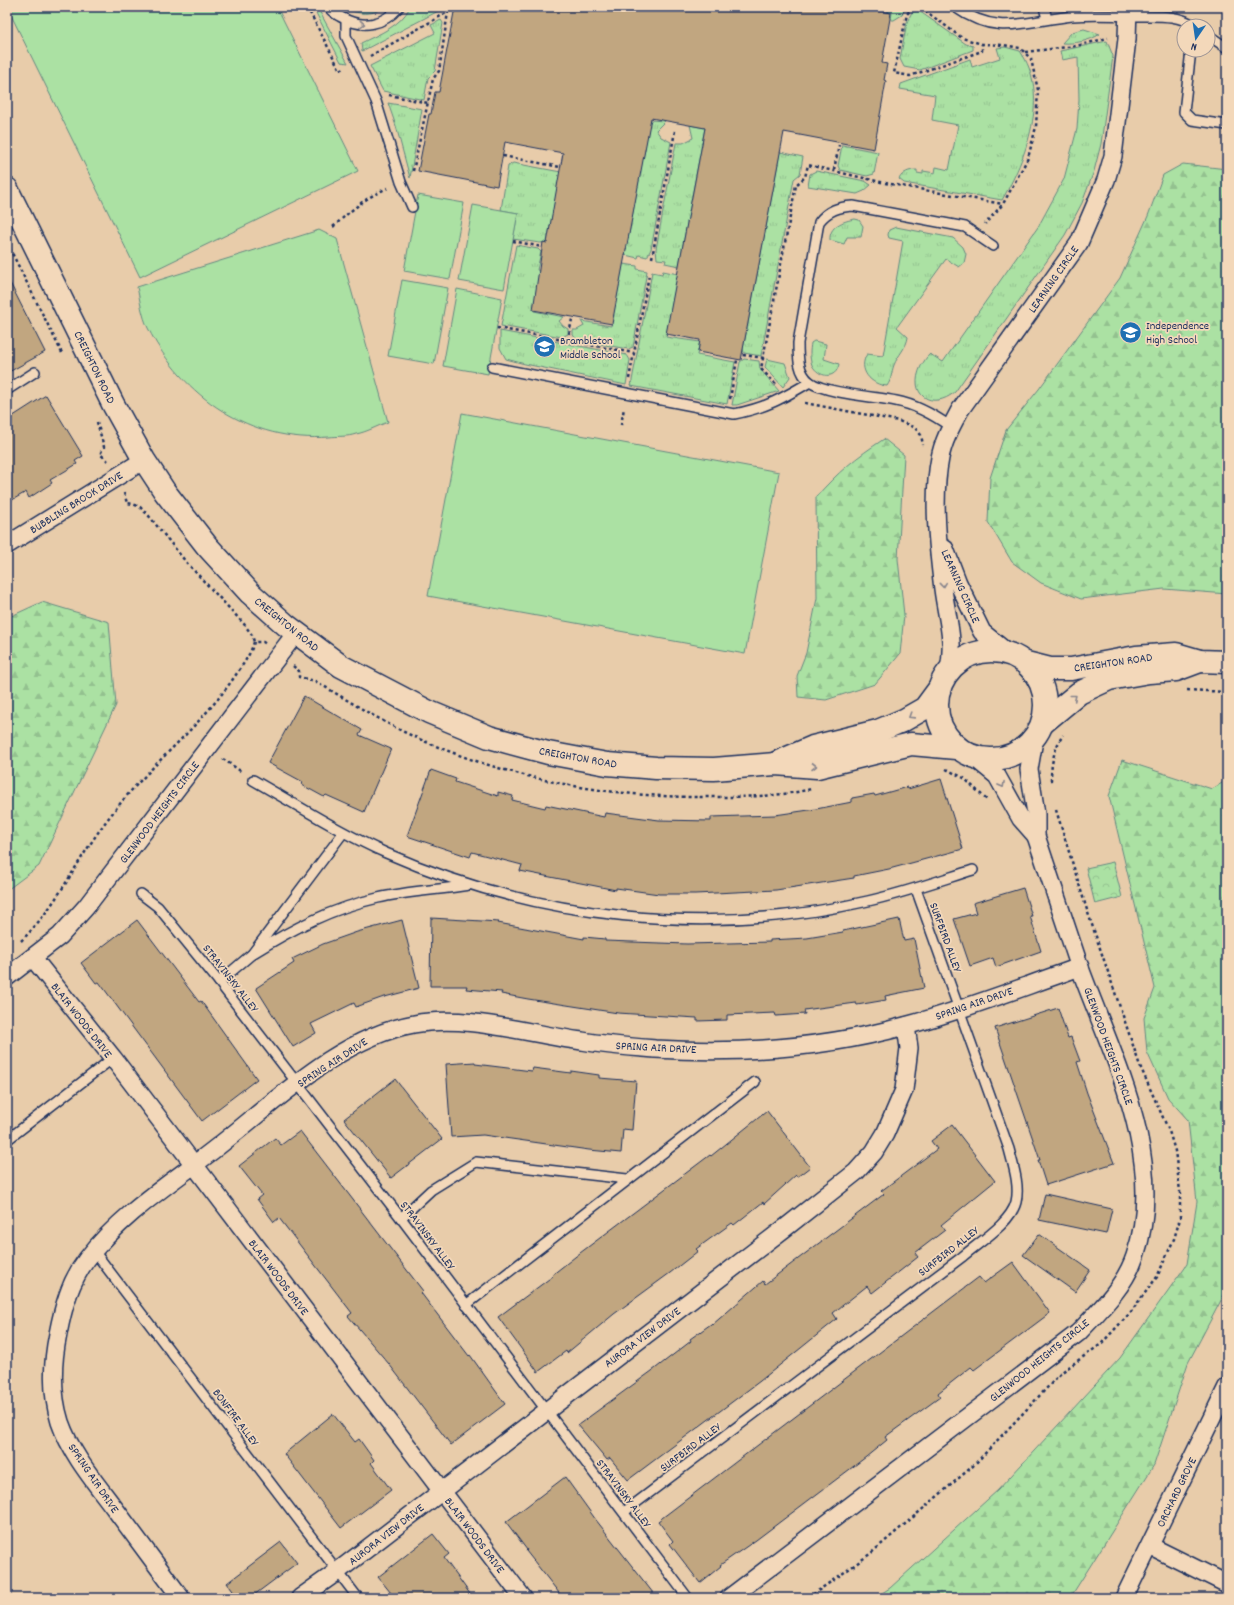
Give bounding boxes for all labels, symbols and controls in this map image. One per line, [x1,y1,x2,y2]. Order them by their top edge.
north arrow [1176,18,1216,58]
one-way arrow [359,19,365,28]
text: N [1189,37,1199,54]
street label: LEARNING CIRCLE [1025,242,1084,317]
place label: Independence High School [1146,318,1209,349]
school or university icon: Independence High School [1117,319,1143,345]
street label: CREIGHTON ROAD [69,328,119,407]
place label: Brambleton Middle School [560,333,621,364]
school or university icon: Brambleton Middle School [531,334,557,360]
street label: BUBBLING BROOK DRIVE [27,467,127,539]
street label: LEARNING CIRCLE [936,547,984,627]
one-way arrow [938,582,947,588]
street label: CREIGHTON ROAD [250,594,322,657]
street label: CREIGHTON ROAD [1073,650,1154,677]
one-way arrow [1069,694,1076,701]
one-way arrow [908,711,915,719]
street label: CREIGHTON ROAD [537,743,618,774]
street label: GLENWOOD HEIGHTS CIRCLE [116,758,205,868]
one-way arrow [811,762,817,770]
one-way arrow [998,781,1005,788]
street label: SURFBIRD ALLEY [924,900,965,975]
street label: STRAVINSKY ALLEY [198,941,262,1017]
street label: BLAIR WOODS DRIVE [46,980,116,1063]
street label: SPRING AIR DRIVE [933,983,1016,1026]
street label: GLENWOOD HEIGHTS CIRCLE [1078,985,1137,1108]
street label: SPRING AIR DRIVE [294,1034,372,1092]
street label: SPRING AIR DRIVE [615,1038,697,1059]
street label: STRAVINSKY ALLEY [395,1198,459,1274]
street label: SURFBIRD ALLEY [915,1223,983,1281]
street label: BLAIR WOODS DRIVE [244,1236,312,1320]
street label: AURORA VIEW DRIVE [601,1303,685,1373]
street label: GLENWOOD HEIGHTS CIRCLE [986,1315,1094,1407]
street label: BONFIRE ALLEY [208,1386,262,1451]
street label: SURFBIRD ALLEY [657,1419,726,1477]
street label: SPRING AIR DRIVE [63,1441,123,1518]
street label: ORCHARD GROVE [1153,1454,1202,1531]
street label: STRAVINSKY ALLEY [591,1456,655,1532]
street label: BLAIR WOODS DRIVE [440,1494,508,1578]
street label: AURORA VIEW DRIVE [346,1500,429,1570]

